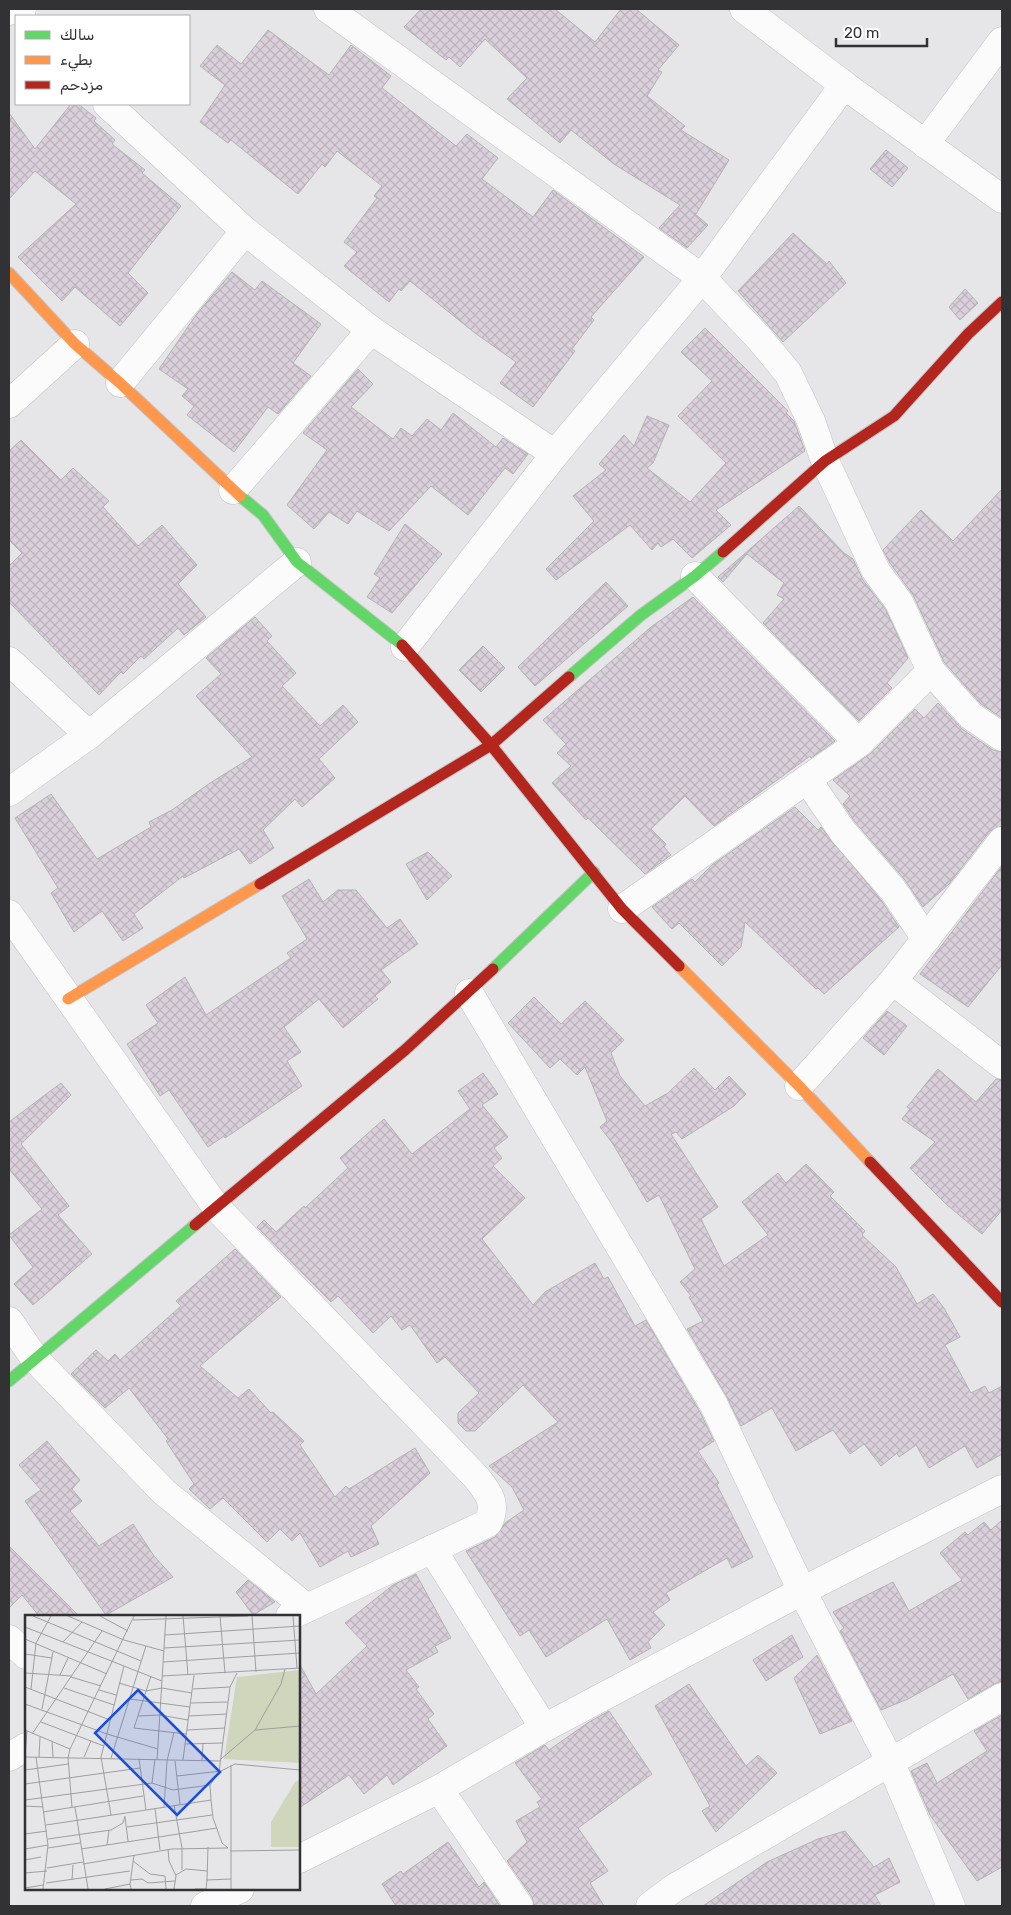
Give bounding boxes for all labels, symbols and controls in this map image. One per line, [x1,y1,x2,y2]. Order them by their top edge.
legend [15,15,190,105]
scale bar [836,15,927,47]
text: 20 m [844,24,879,42]
text: سالك [60,26,95,44]
text: بطيء [60,51,93,72]
text: مزدحم [60,76,103,95]
inset map [25,1615,300,1890]

